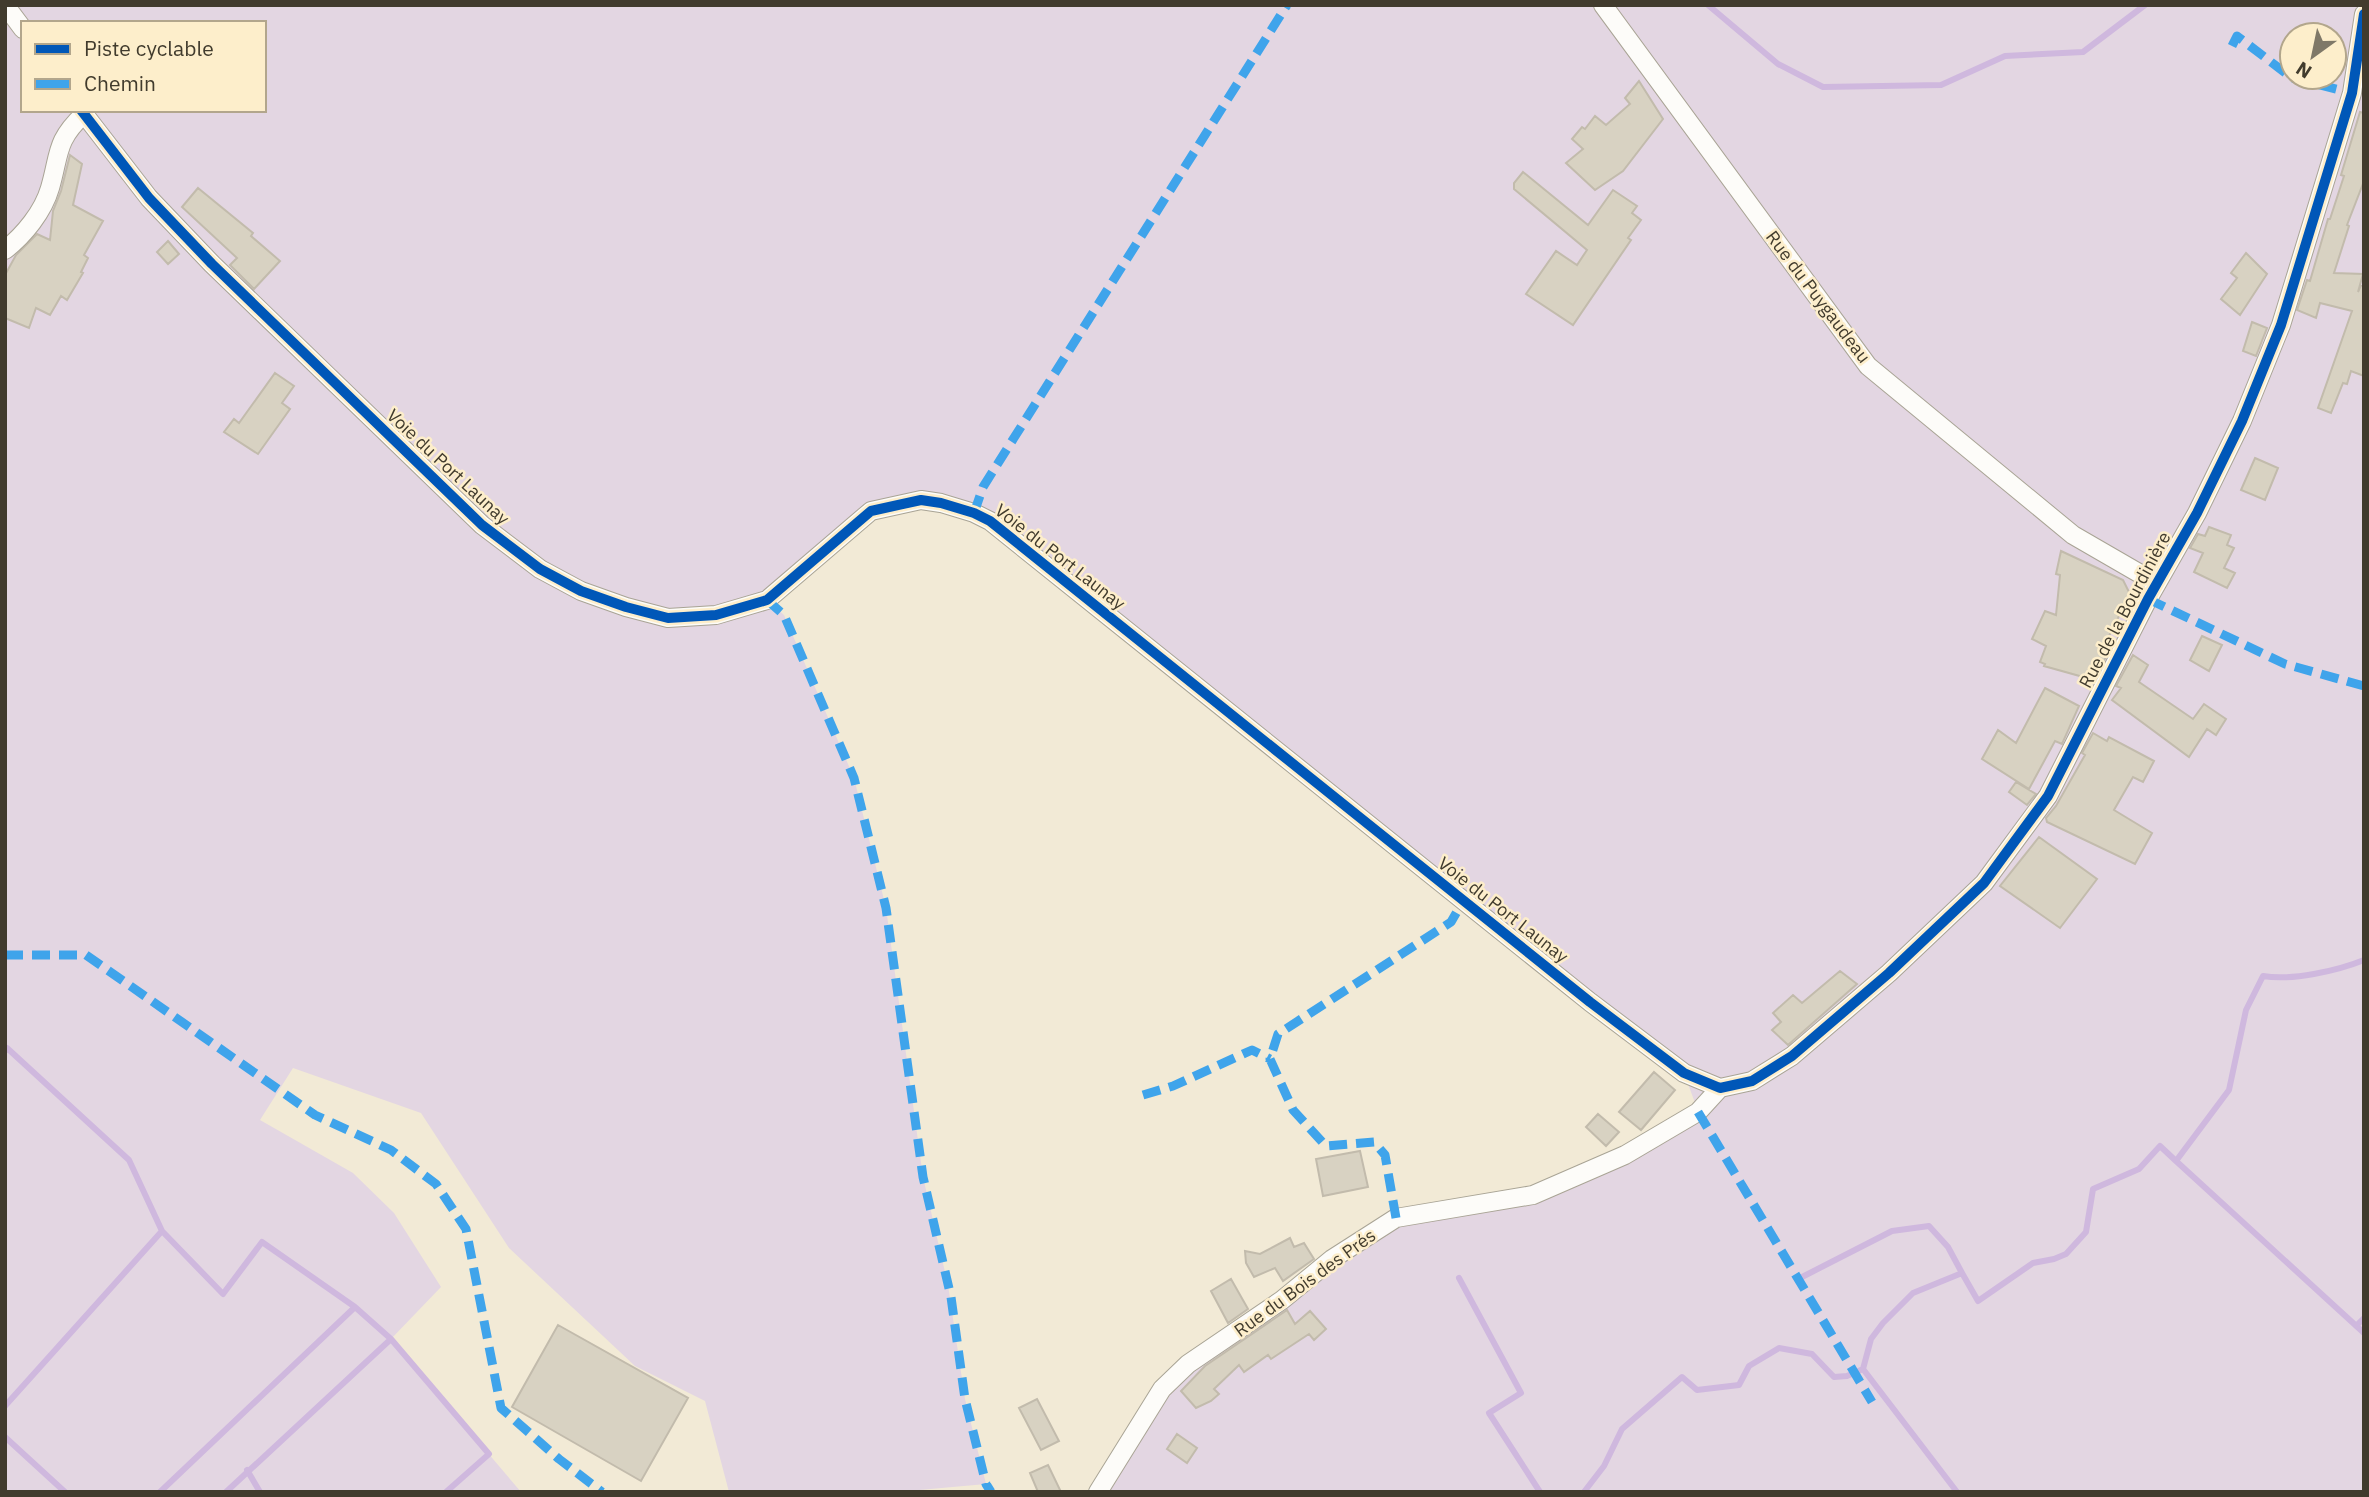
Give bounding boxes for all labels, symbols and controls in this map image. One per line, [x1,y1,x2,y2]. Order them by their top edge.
legend [21,21,266,112]
north arrow [2278,21,2348,91]
text: Piste cyclable [84,34,214,62]
text: N [2291,56,2316,84]
text: Chemin [84,69,156,97]
street label: Rue du Puygaudeau [1761,226,1876,367]
street label: Voie du Port Launay [382,404,515,529]
street label: Voie du Port Launay [990,498,1130,615]
street label: Rue de la Bourdinière [2074,528,2176,692]
street label: Voie du Port Launay [1433,851,1573,968]
street label: Rue du Bois des Prés [1229,1224,1380,1342]

